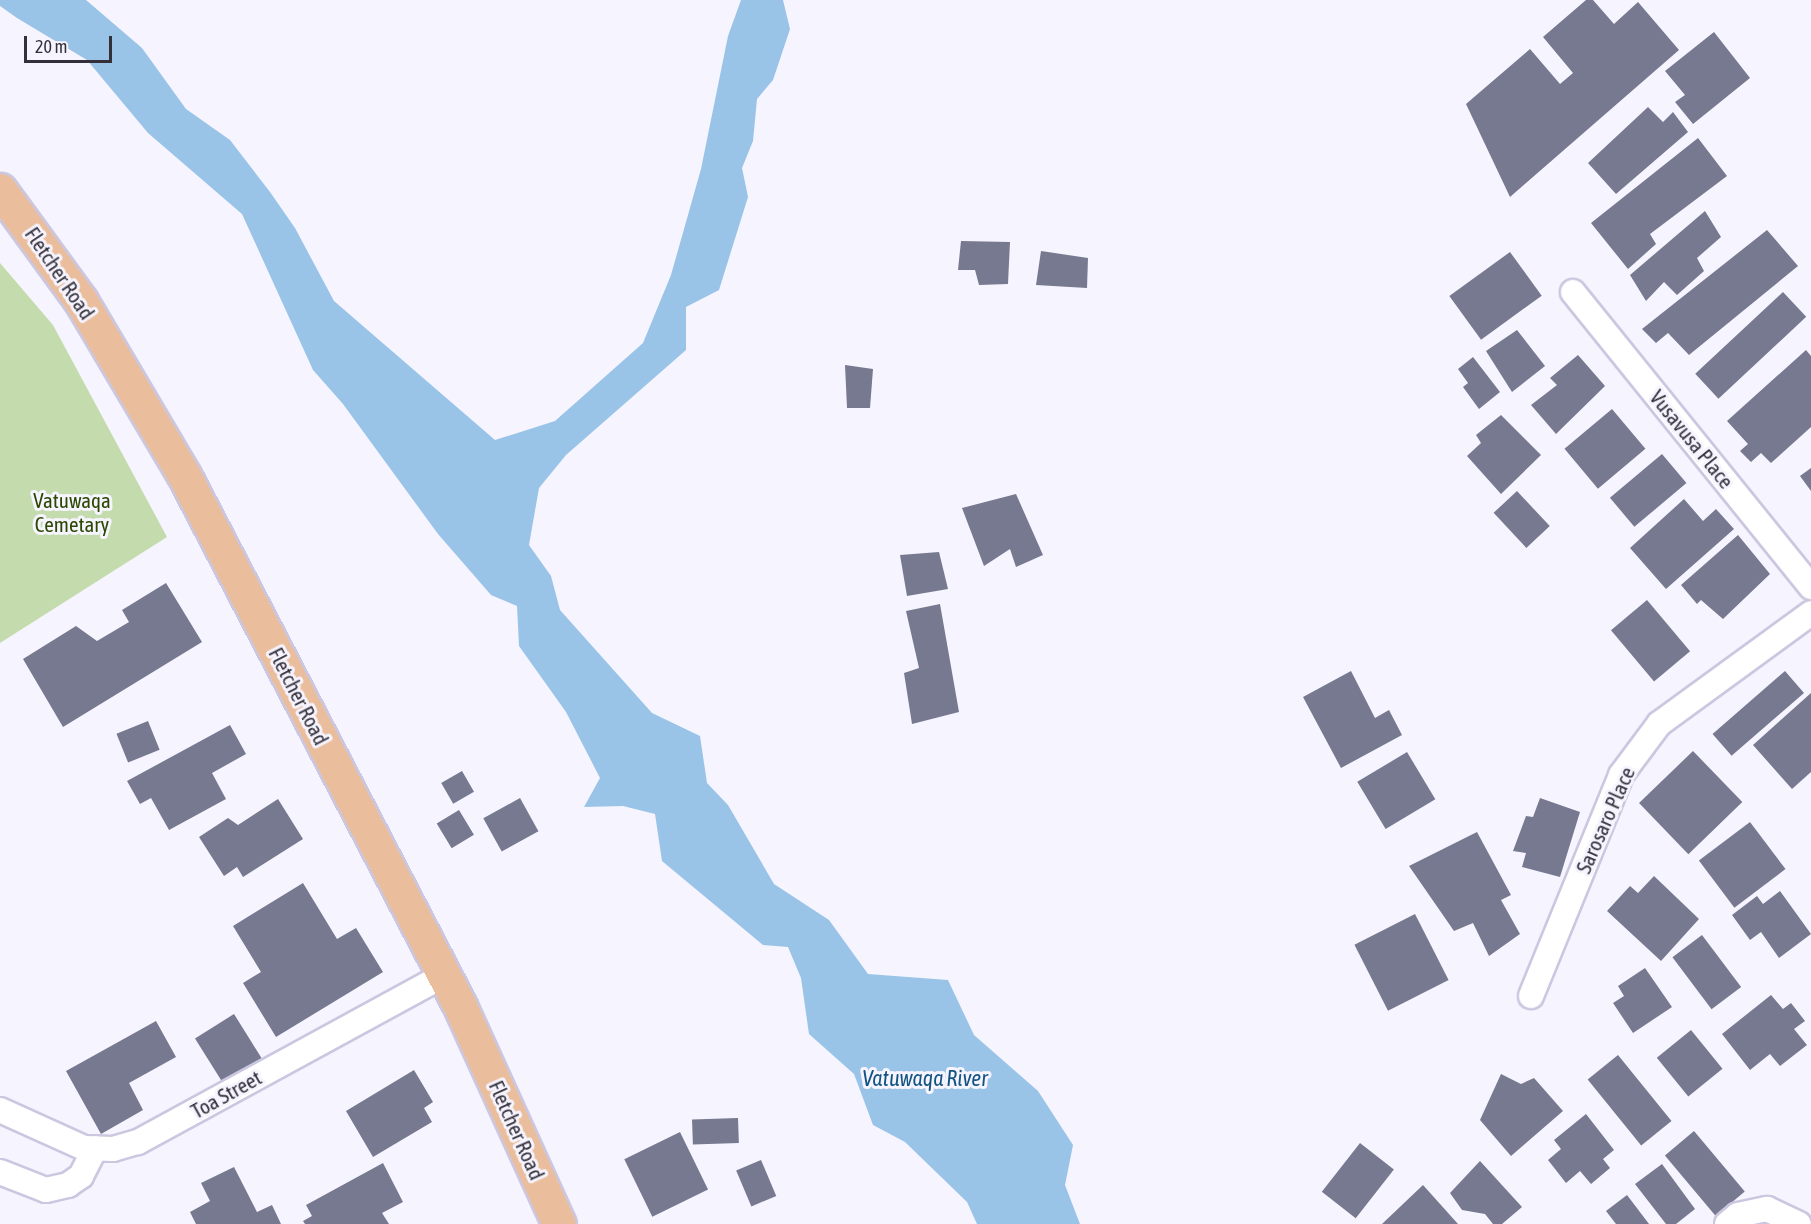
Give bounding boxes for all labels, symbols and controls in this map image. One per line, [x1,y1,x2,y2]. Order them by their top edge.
scale bar [27,24,116,62]
text: 20 m [35,36,67,57]
street label: Fletcher Road [20,222,100,324]
street label: Vusavusa Place [1645,385,1739,493]
park label: Vatuwaqa Cemetary [33,487,111,537]
street label: Fletcher Road [264,643,334,749]
street label: Sarosaro Place [1570,763,1640,877]
street label: Toa Street [186,1064,266,1124]
water label: Vatuwaqa River [862,1066,988,1092]
street label: Fletcher Road [484,1077,550,1183]

